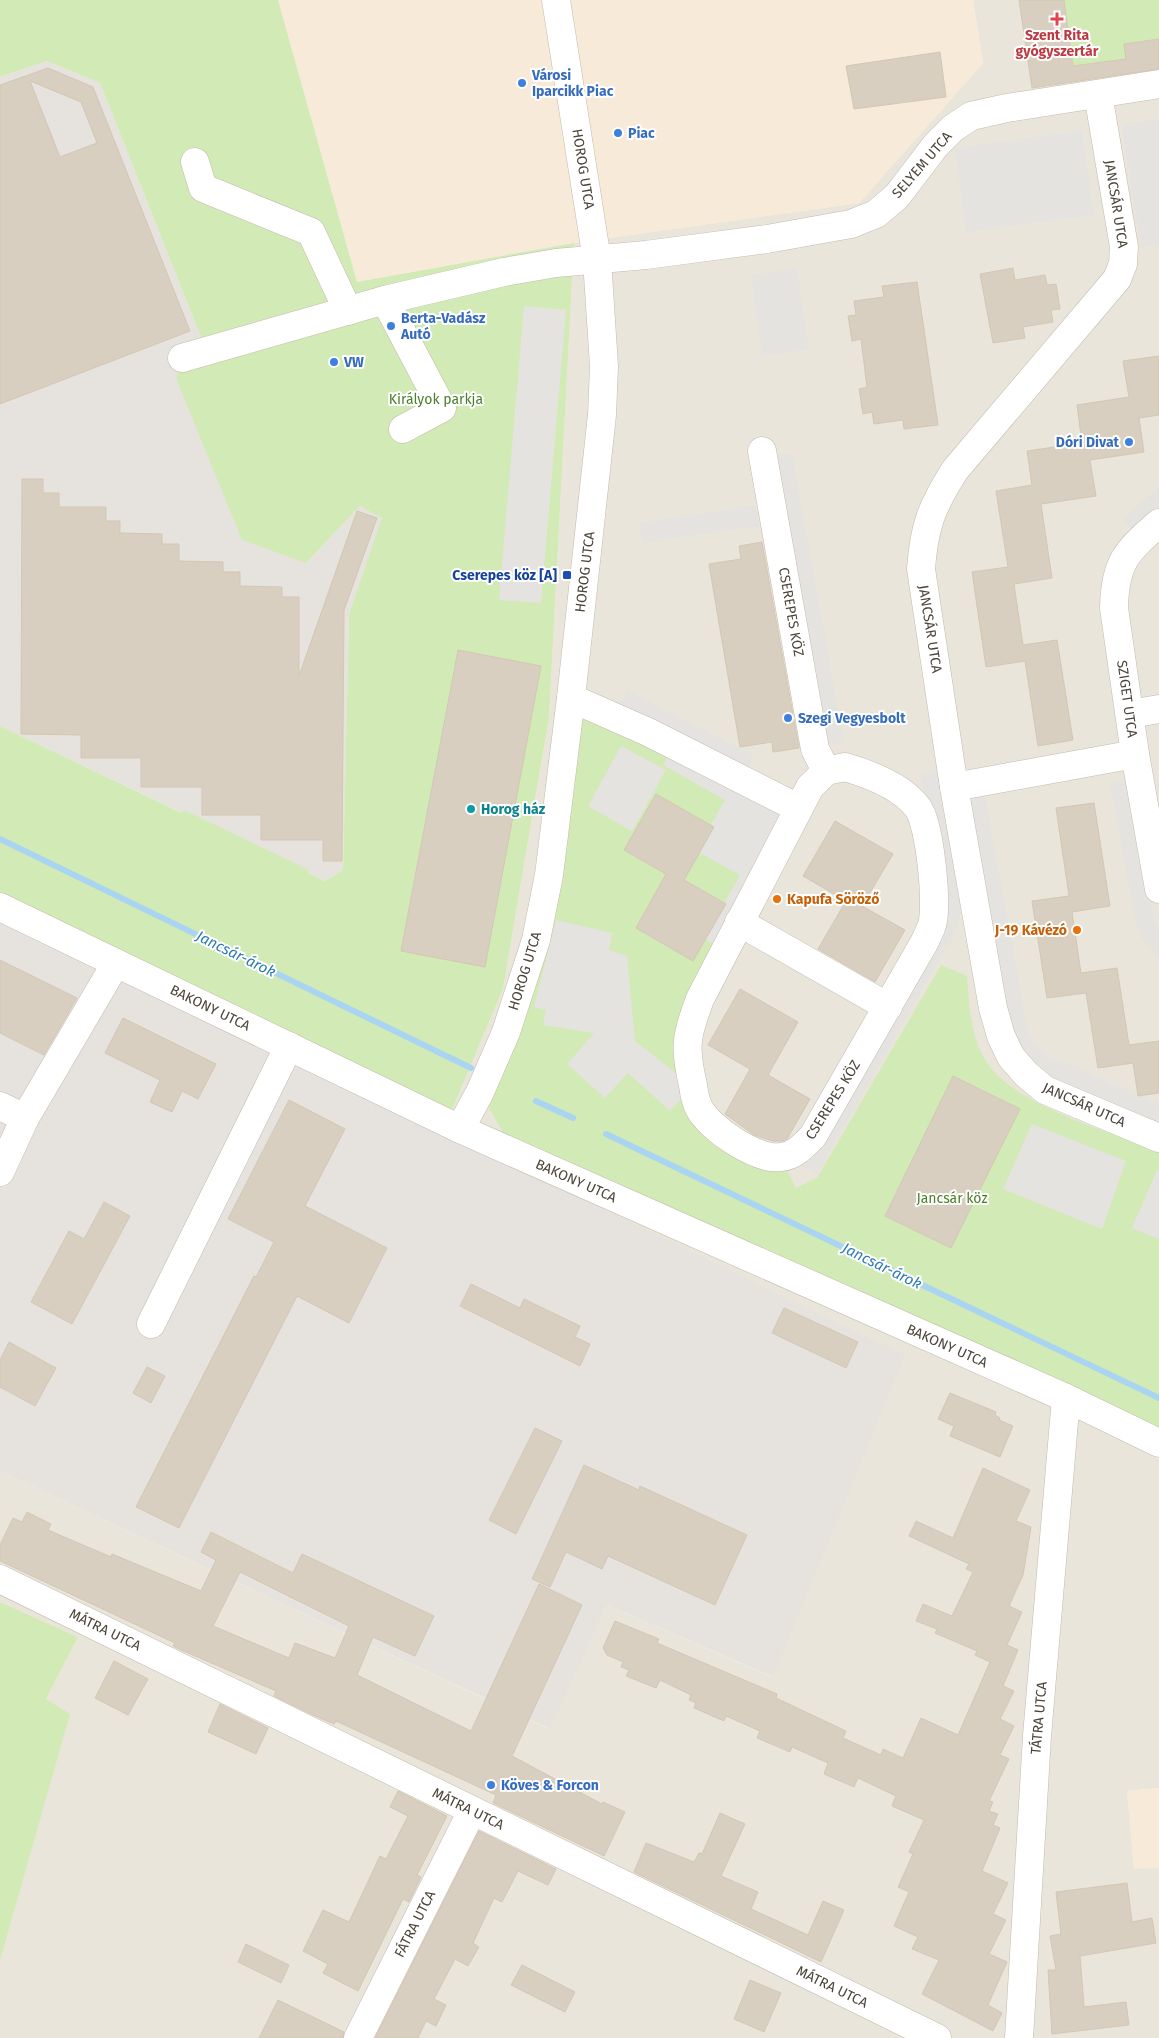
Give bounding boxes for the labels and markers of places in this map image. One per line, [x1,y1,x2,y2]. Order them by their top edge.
marker: Szent Rita gyógyszertár [1051,13,1063,25]
place label: Szent Rita gyógyszertár [1016,27,1099,60]
place label: Városi Iparcikk Piac [531,67,614,100]
marker: Városi Iparcikk Piac [516,77,528,89]
place label: Piac [628,125,655,142]
marker: Piac [612,127,624,139]
place label: Berta-Vadász Autó [400,310,486,343]
marker: Berta-Vadász Autó [385,320,397,332]
place label: VW [343,354,364,371]
marker: VW [328,356,340,368]
place label: Dóri Divat [1056,434,1120,451]
marker: Dóri Divat [1123,436,1135,448]
place label: Cserepes köz [A] [452,567,557,584]
marker: Cserepes köz [A] [561,569,573,581]
place label: Szegi Vegyesbolt [798,710,906,727]
marker: Szegi Vegyesbolt [782,712,794,724]
place label: Horog ház [481,801,546,818]
marker: Horog ház [465,803,477,815]
place label: Kapufa Söröző [787,891,879,908]
marker: Kapufa Söröző [771,893,783,905]
place label: J-19 Kávézó [994,922,1067,939]
marker: J-19 Kávézó [1071,924,1083,936]
place label: Köves & Forcon [501,1777,599,1794]
marker: Köves & Forcon [485,1779,497,1791]

